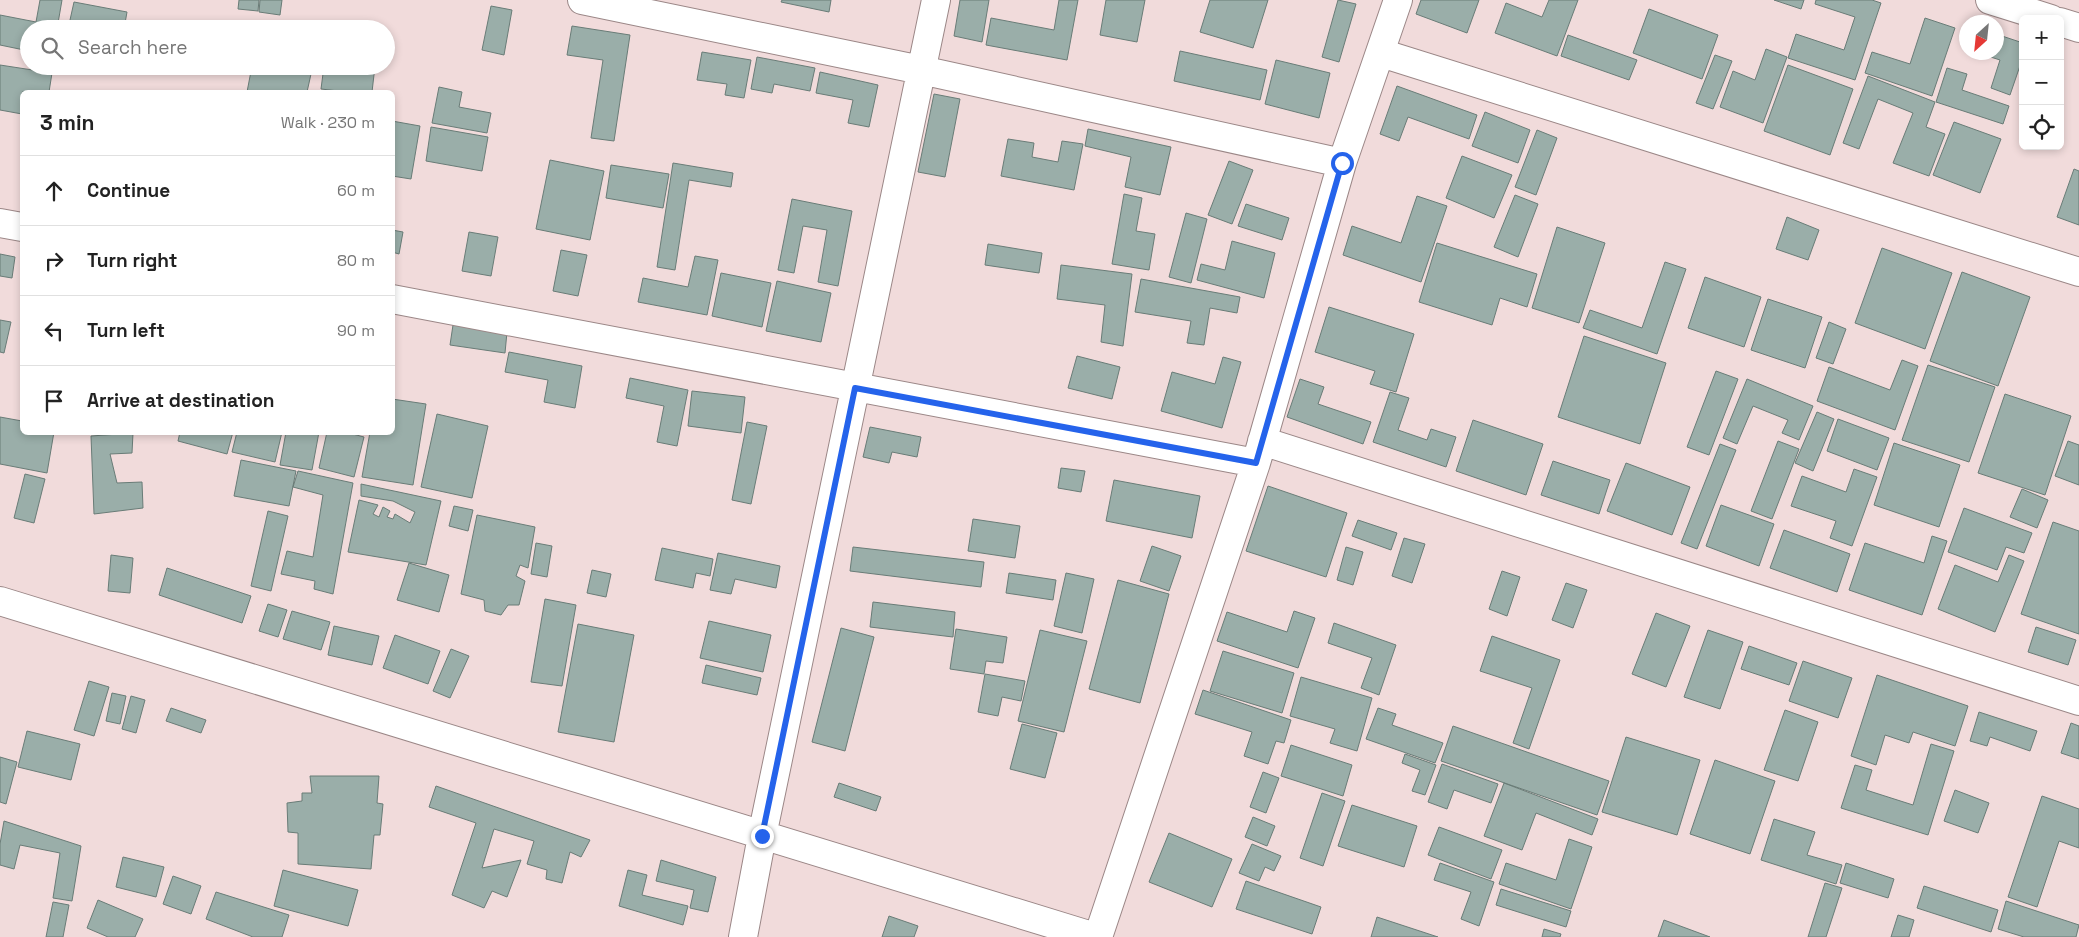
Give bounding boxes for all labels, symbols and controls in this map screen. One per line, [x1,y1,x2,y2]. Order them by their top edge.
north arrow [1959,15,2004,60]
map controls [2019,15,2064,150]
button: + [2019,15,2064,60]
search box [20,20,395,75]
icon: search [38,34,66,62]
text: Search here [78,35,188,60]
button: − [2019,60,2064,105]
button: locate [2019,105,2064,150]
text: 3 min [40,109,95,136]
text: Walk · 230 m [281,112,375,133]
route start [1331,152,1354,175]
icon: ahead [40,177,68,205]
text: Continue [87,178,170,203]
text: 60 m [337,180,375,201]
icon: right [40,247,68,275]
text: Turn right [87,248,177,273]
text: 80 m [337,250,375,271]
icon: left [40,317,68,345]
text: Turn left [87,318,165,343]
text: 90 m [337,320,375,341]
icon: arrive [40,387,68,415]
text: Arrive at destination [87,388,275,413]
route end [751,825,774,848]

